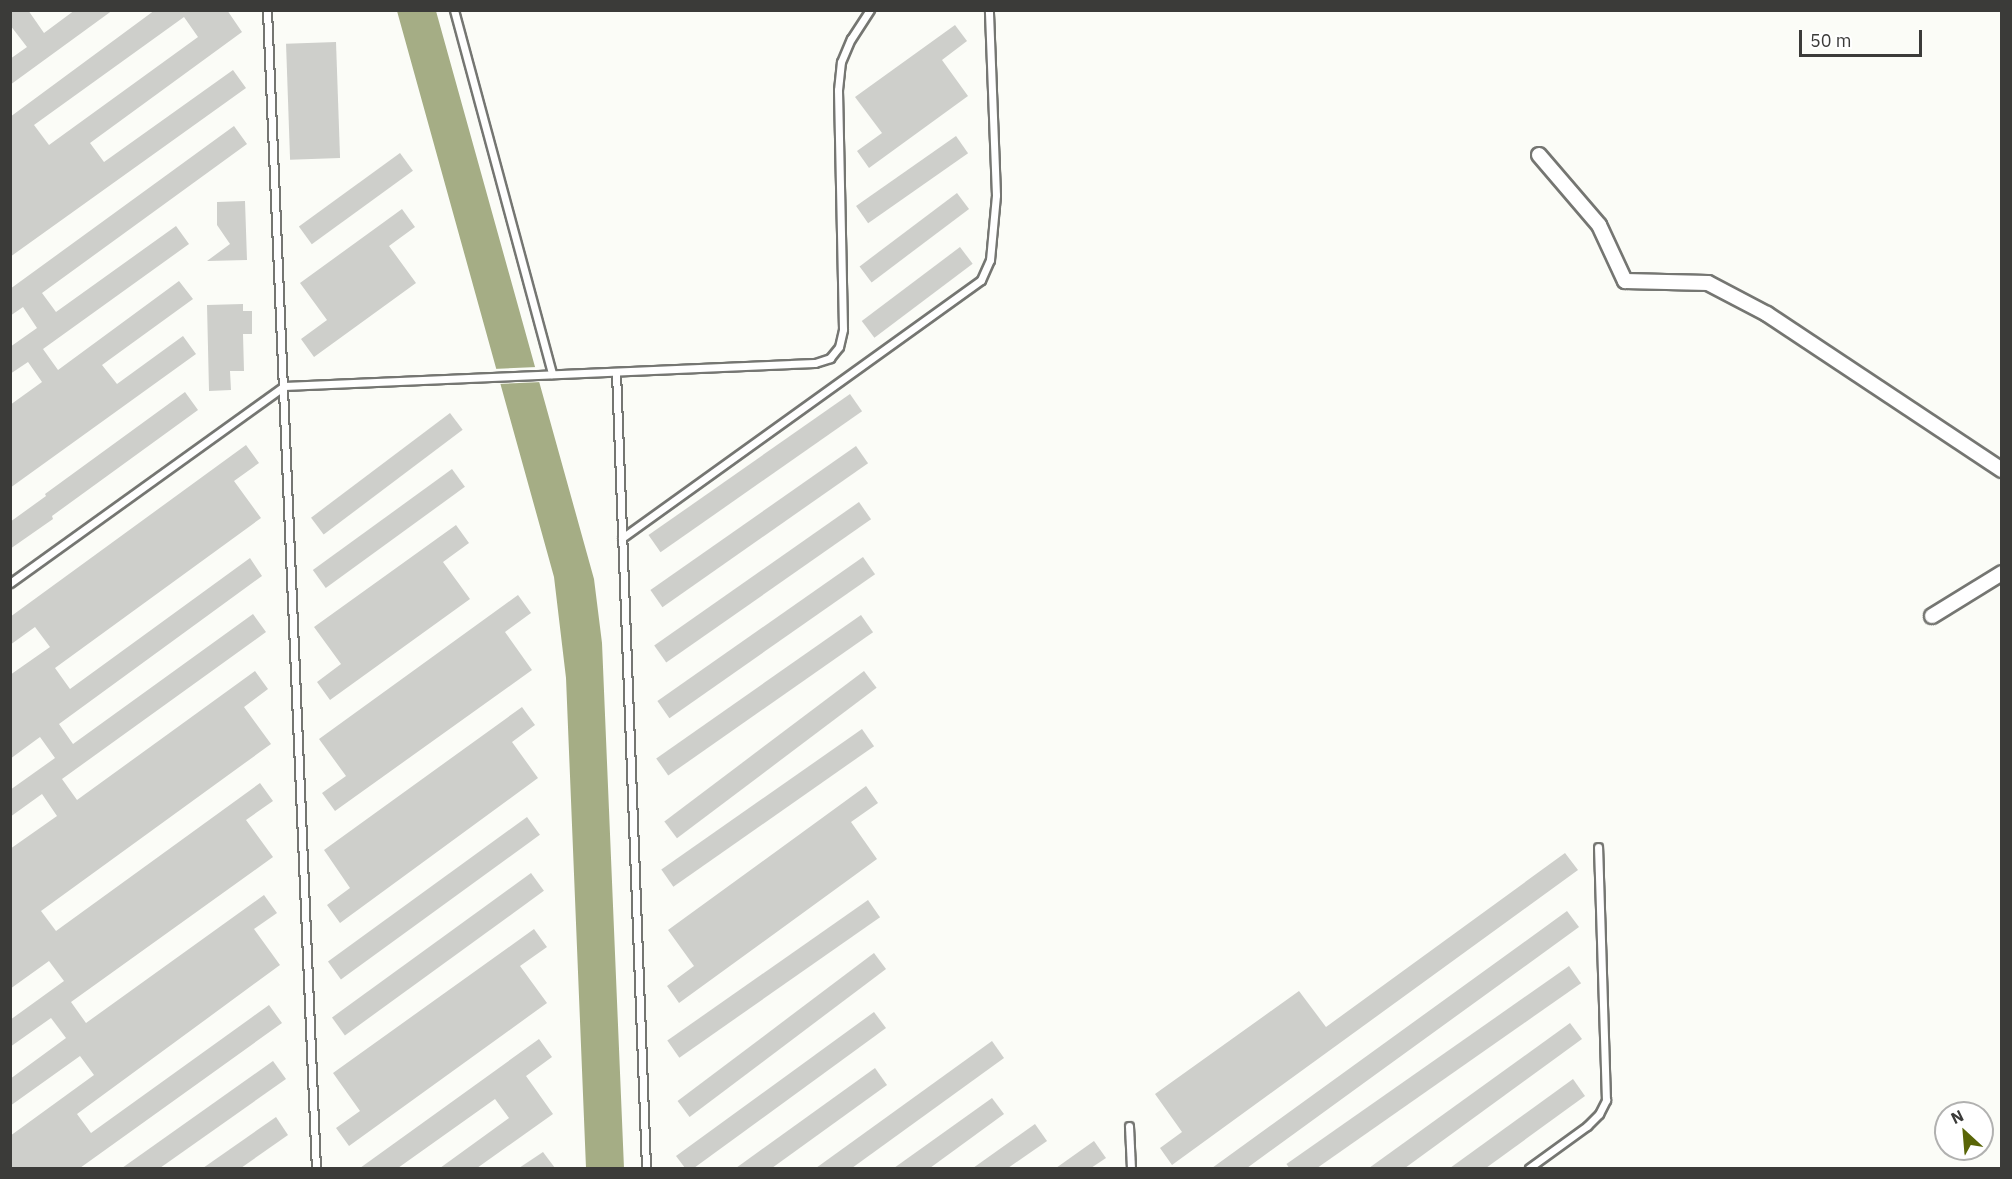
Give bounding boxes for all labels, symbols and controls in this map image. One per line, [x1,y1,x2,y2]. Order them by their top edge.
scale bar [1802,18,1925,56]
text: 50 m [1810,29,1852,52]
north arrow [1934,1101,1994,1161]
text: N [1947,1105,1967,1128]

